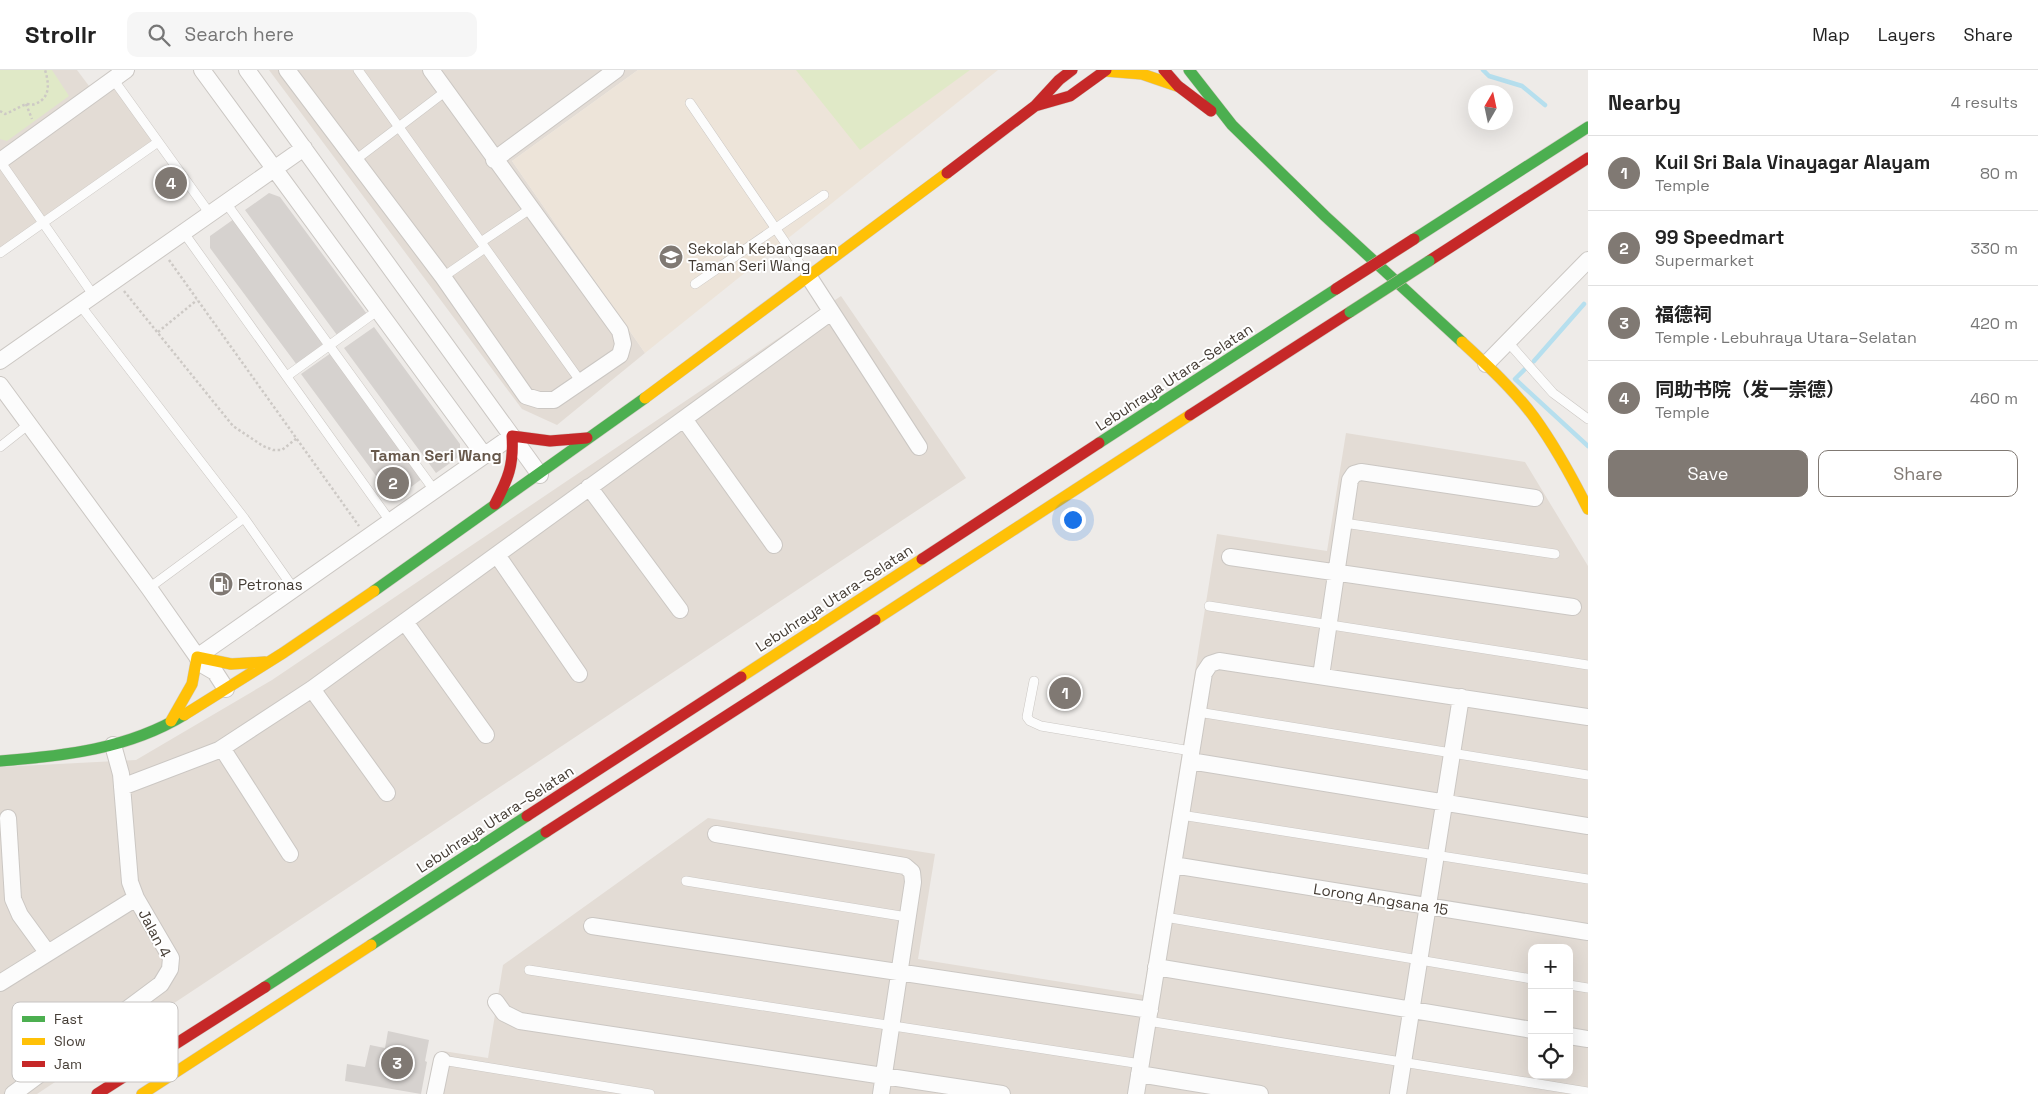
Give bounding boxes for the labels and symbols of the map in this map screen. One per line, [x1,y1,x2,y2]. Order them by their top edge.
north arrow [1468,85,1513,130]
pin: 4 [155,164,187,202]
place label: Sekolah Kebangsaan Taman Seri Wang [688,239,838,275]
school or university icon: Sekolah Kebangsaan Taman Seri Wang [658,244,684,270]
street label: Lebuhraya Utara–Selatan [1092,319,1256,435]
district label: Taman Seri Wang [370,445,502,466]
pin: 2 [377,464,409,502]
your location [1060,507,1086,533]
street label: Lebuhraya Utara–Selatan [752,540,916,656]
fuel station icon: Petronas [208,571,234,597]
place label: Petronas [238,575,303,594]
pin: 1 [1049,674,1081,712]
street label: Lebuhraya Utara–Selatan [413,761,577,877]
street label: Lorong Angsana 15 [1312,879,1450,919]
street label: Jalan 4 [134,906,176,960]
legend [12,1002,178,1082]
text: Fast [54,1010,83,1028]
text: Slow [54,1032,86,1050]
pin: 3 [381,1044,413,1082]
text: Jam [54,1055,82,1073]

